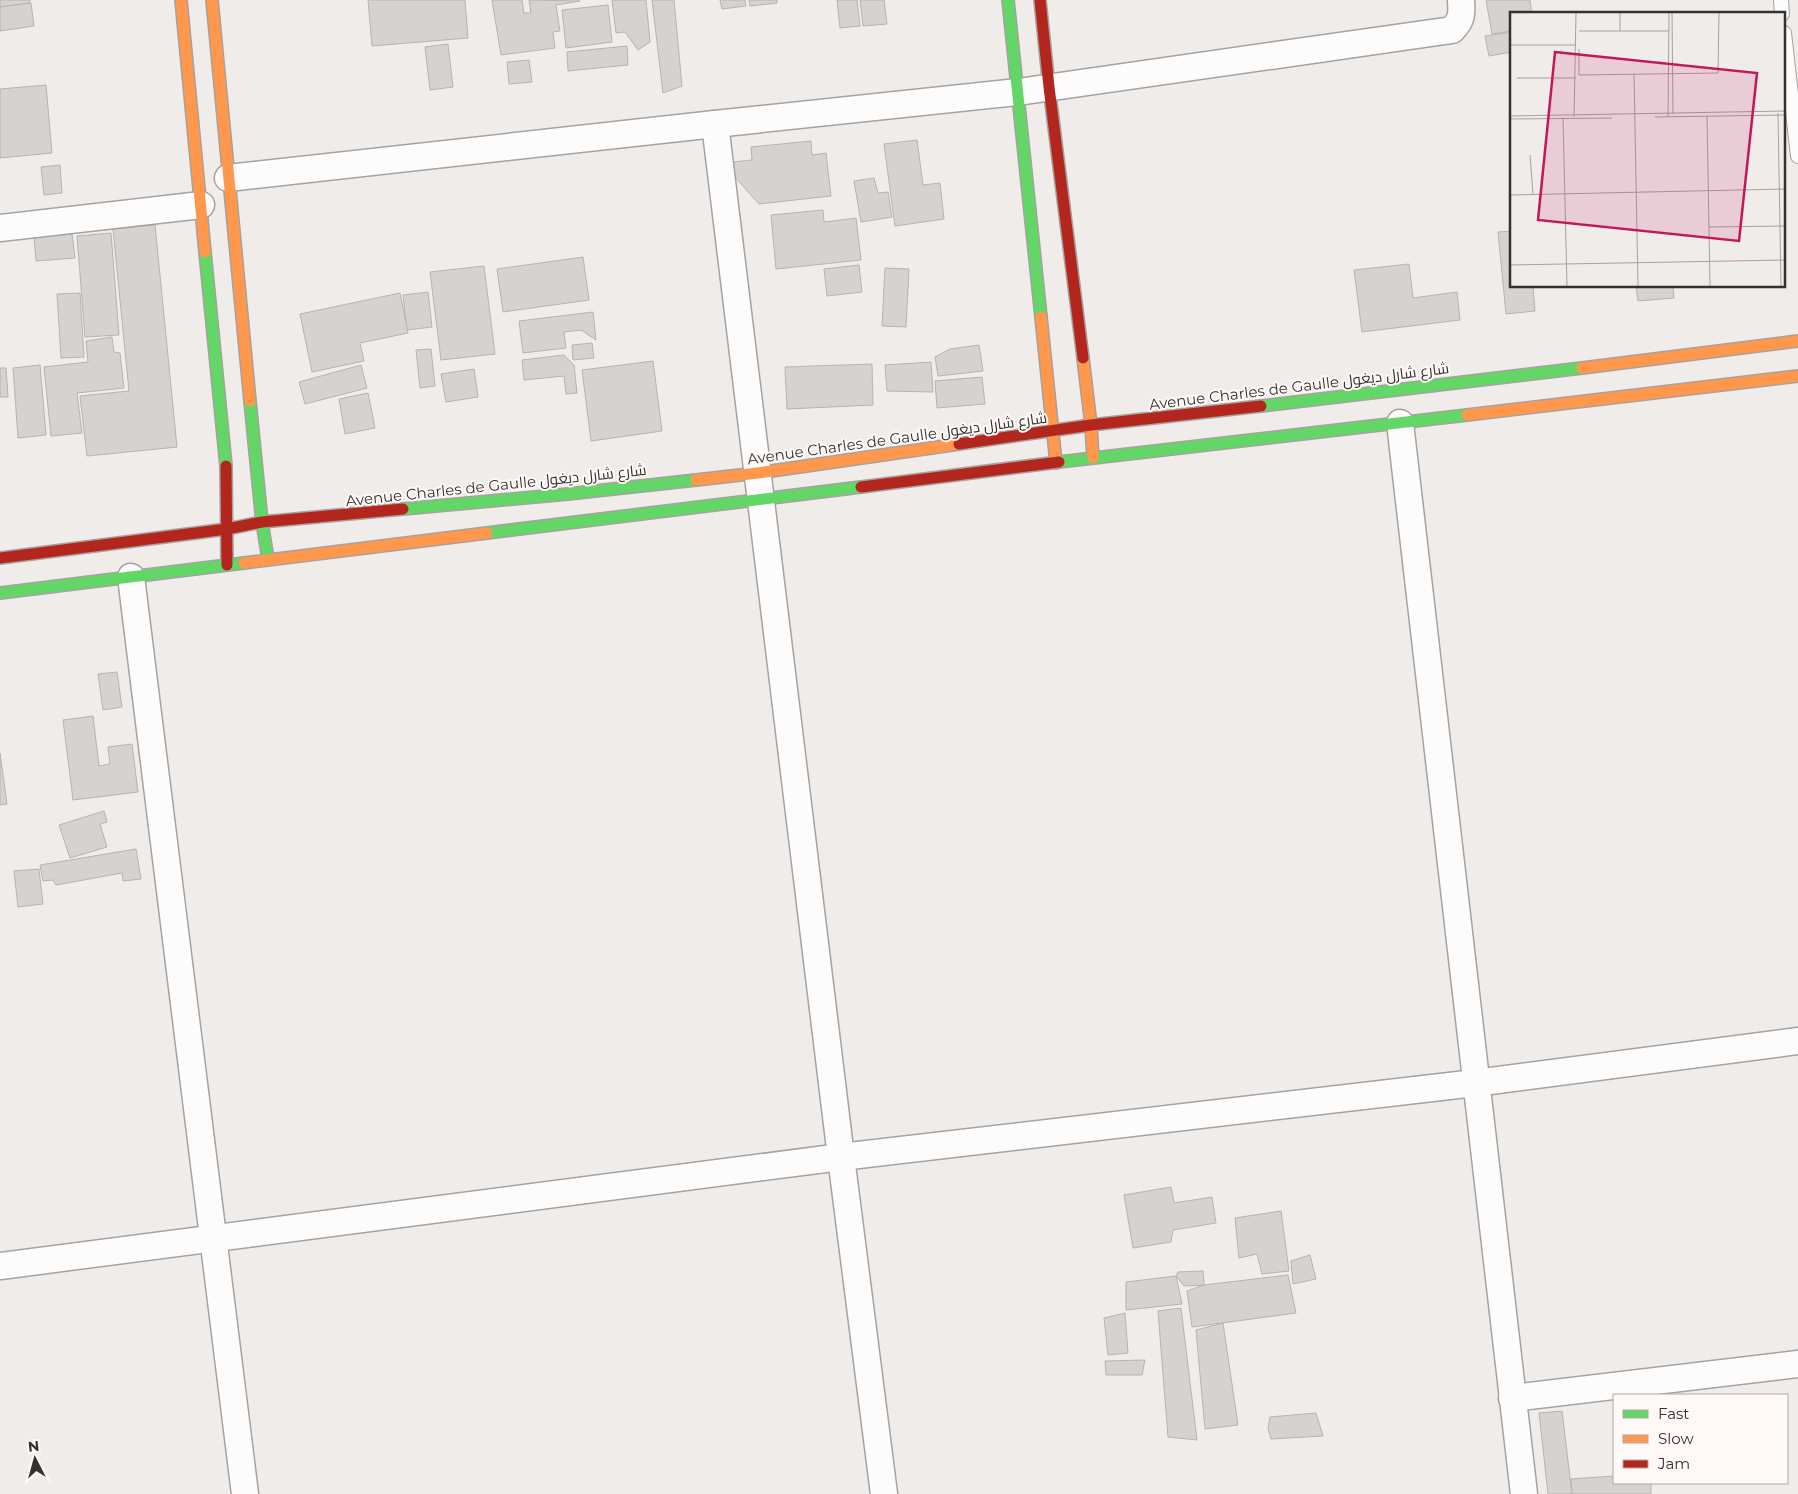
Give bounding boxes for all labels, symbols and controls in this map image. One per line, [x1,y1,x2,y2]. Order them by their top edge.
inset map [1510,12,1786,288]
street label: Avenue Charles de Gaulle شارع شارل ديغول [1148,358,1450,416]
street label: Avenue Charles de Gaulle شارع شارل ديغول [746,408,1048,470]
street label: Avenue Charles de Gaulle شارع شارل ديغول [345,460,648,512]
legend [1613,1394,1788,1484]
text: Fast [1658,1404,1689,1423]
text: Slow [1658,1429,1694,1448]
north arrow [10,1434,60,1484]
text: N [27,1437,40,1456]
text: Jam [1657,1454,1690,1473]

